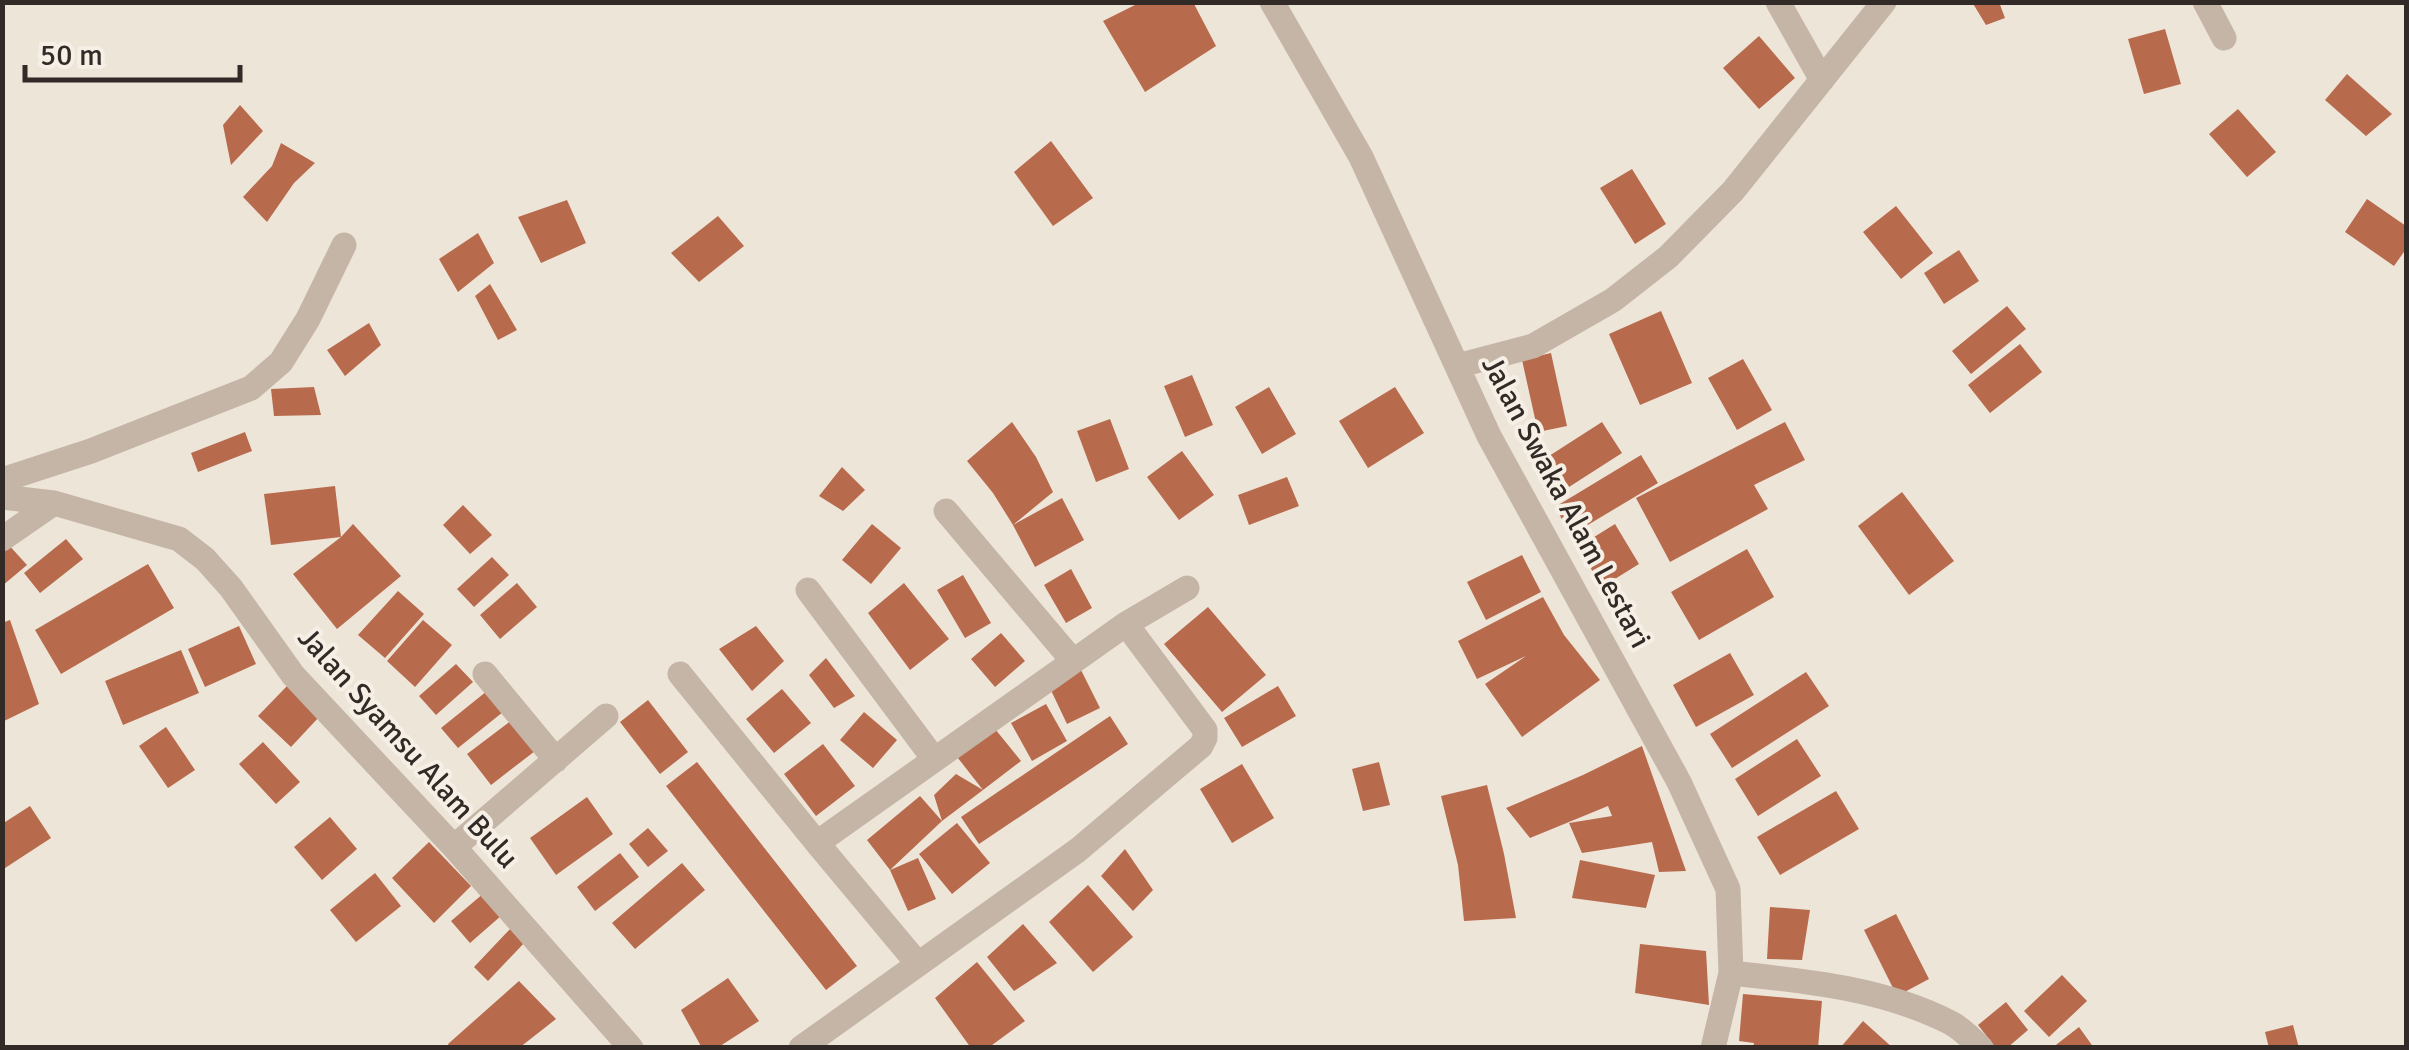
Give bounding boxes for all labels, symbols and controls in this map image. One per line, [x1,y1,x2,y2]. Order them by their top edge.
scale bar [25,20,240,82]
text: 50 m [40,37,103,74]
street label: Jalan Swaka Alam Lestari [1473,350,1659,654]
street label: Jalan Syamsu Alam Bulu [290,620,526,876]

